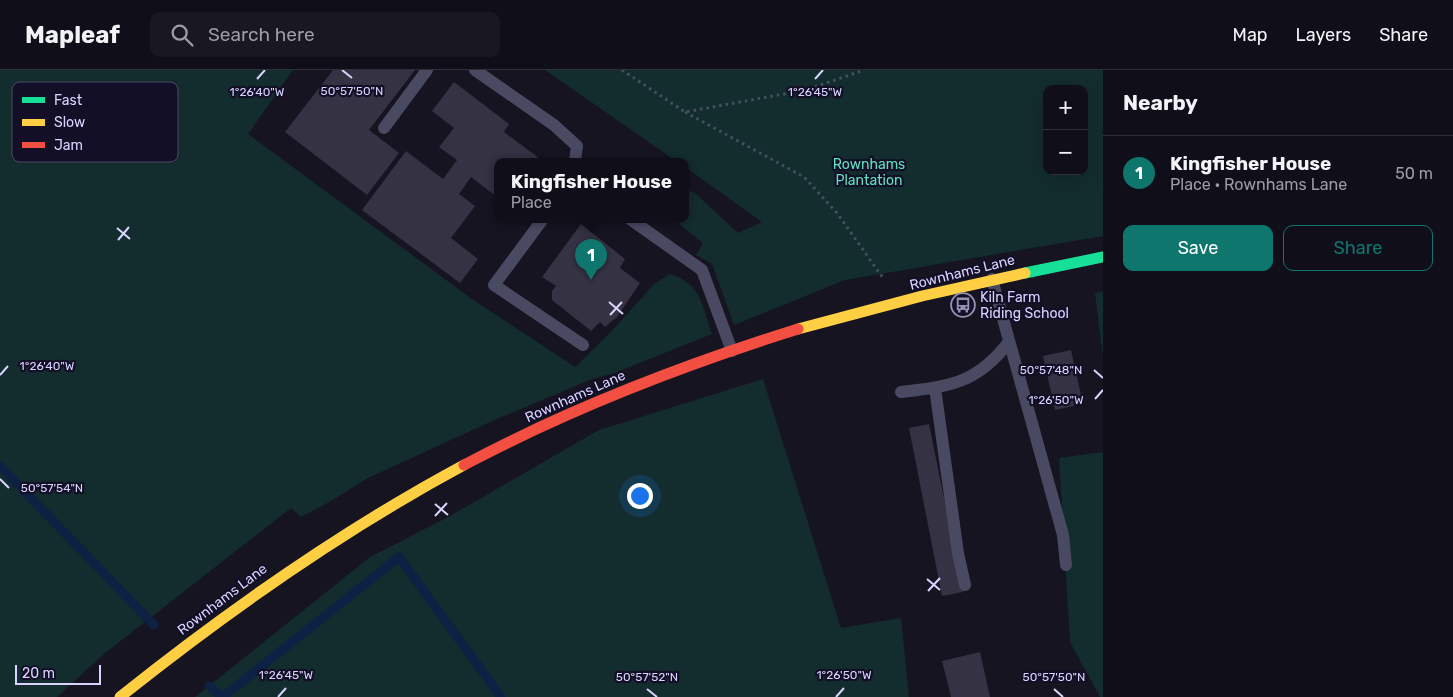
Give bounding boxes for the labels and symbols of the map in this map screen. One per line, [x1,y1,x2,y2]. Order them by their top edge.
legend [12,82,178,162]
text: 50°57'50"N [321,84,383,98]
text: 1°26'40"W [230,85,285,99]
text: 1°26'45"W [788,85,843,99]
text: Fast [54,92,83,109]
text: Slow [54,114,85,131]
text: Jam [54,137,83,154]
park label: Rownhams Plantation [833,156,905,189]
pin: 1 [575,239,607,280]
street label: Rownhams Lane [908,251,1017,294]
place label: Kiln Farm Riding School [980,289,1069,322]
bus stop icon: Kiln Farm Riding School [950,292,976,318]
text: 1°26'40"W [20,359,75,373]
text: 50°57'48"N [1020,363,1082,377]
street label: Rownhams Lane [522,367,628,426]
text: 1°26'50"W [1028,393,1084,407]
text: 50°57'54"N [21,481,83,495]
your location [627,483,653,509]
street label: Rownhams Lane [174,560,271,639]
scale bar [15,662,101,685]
text: 1°26'45"W [259,668,314,682]
text: 1°26'50"W [816,668,872,682]
text: 50°57'52"N [616,670,678,684]
text: 50°57'50"N [1023,670,1085,684]

